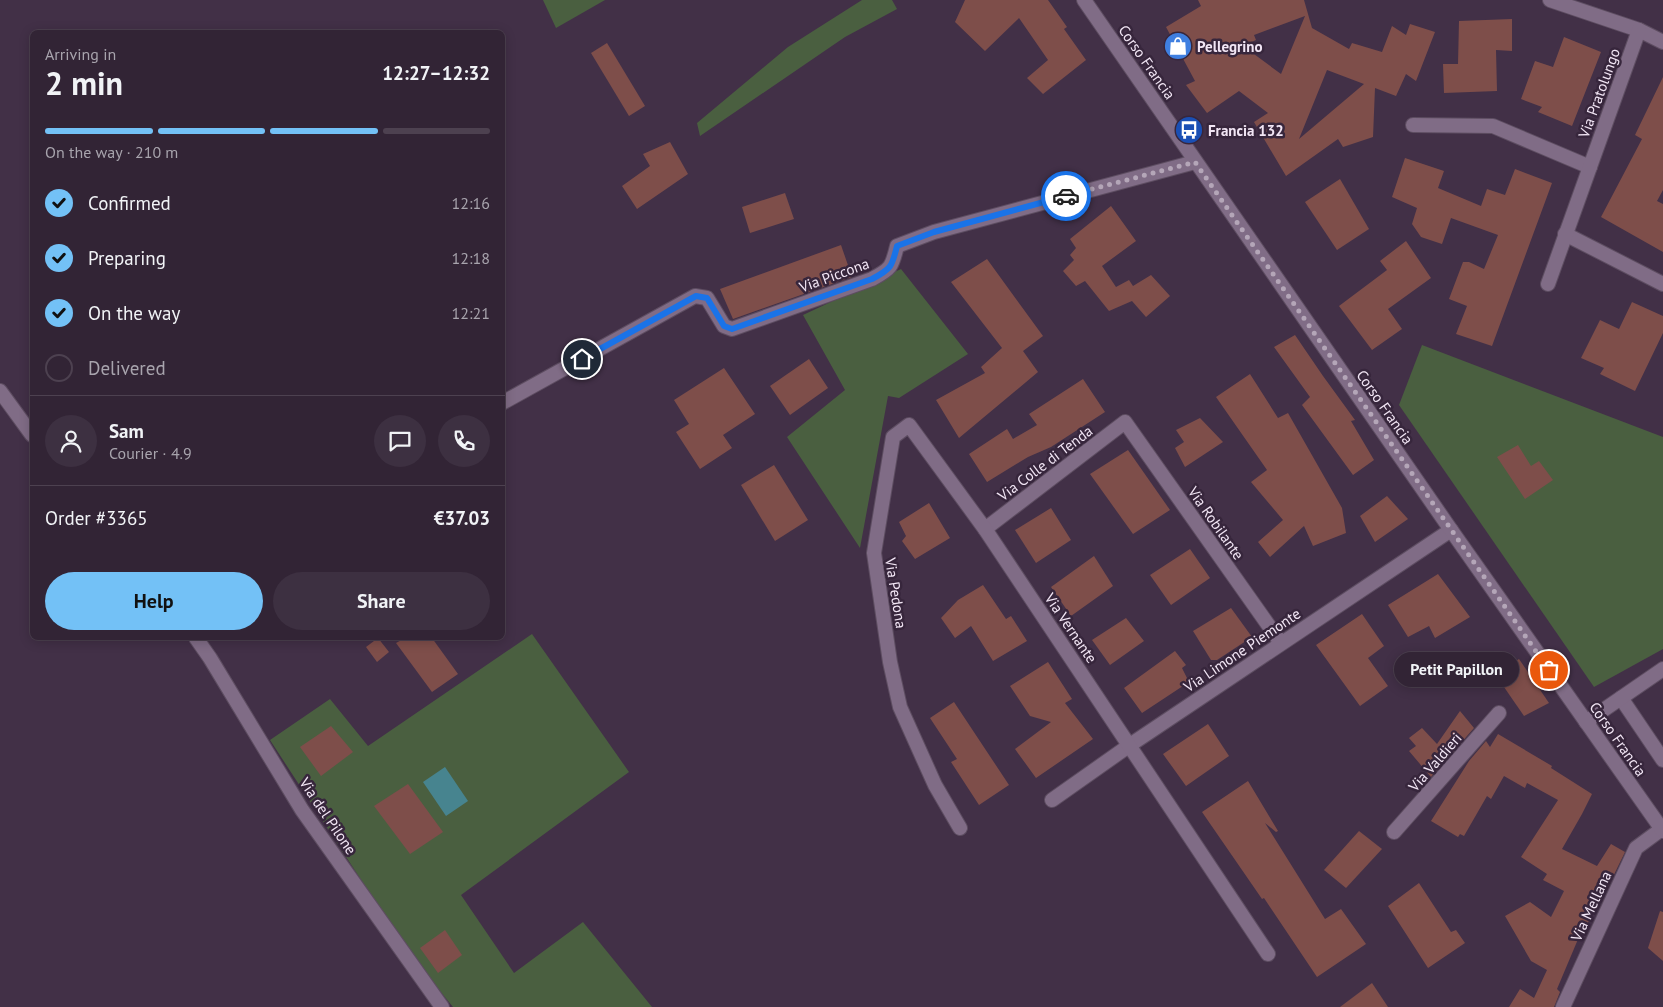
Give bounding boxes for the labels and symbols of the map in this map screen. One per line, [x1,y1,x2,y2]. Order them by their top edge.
street label: Corso Francia [1114,21,1180,103]
shop icon: Pellegrino [1163,31,1193,61]
place label: Pellegrino [1197,37,1263,56]
street label: Via Pratolungo [1574,46,1624,141]
bus stop icon: Francia 132 [1174,115,1204,145]
place label: Francia 132 [1208,121,1284,140]
courier [1041,171,1091,221]
street label: Via Piccona [796,254,872,297]
pin [561,338,603,380]
street label: Corso Francia [1352,366,1418,448]
street label: Via Colle di Tenda [993,421,1096,505]
street label: Via Robilante [1183,482,1248,563]
street label: Via Pedona [881,555,911,630]
street label: Via Vernante [1040,589,1101,667]
street label: Via Limone Piemonte [1179,604,1304,697]
pin [1528,649,1570,691]
callout: Petit Papillon [1394,652,1519,688]
street label: Corso Francia [1585,698,1651,780]
street label: Via Valdieri [1404,729,1466,796]
street label: Via del Pilone [295,773,361,858]
street label: Via Mellana [1566,868,1616,945]

